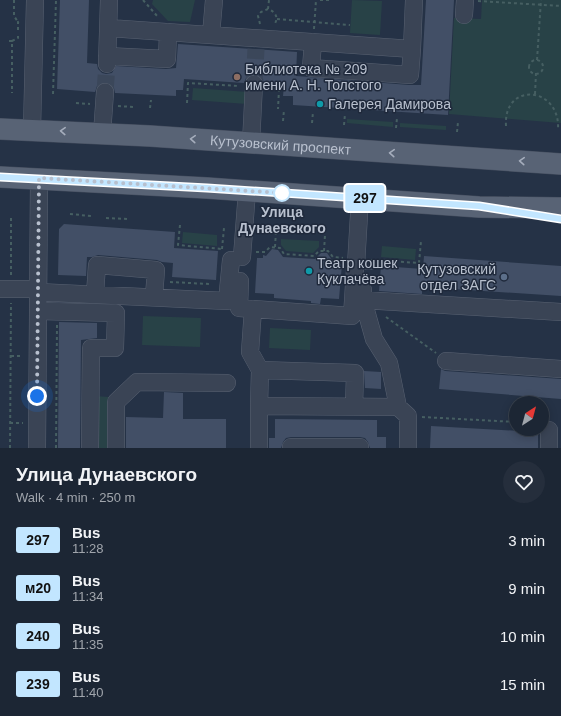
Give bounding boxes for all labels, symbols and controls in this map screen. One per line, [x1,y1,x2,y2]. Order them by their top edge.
place label: Библиотека № 209 имени А. Н. Толстого [245,61,382,93]
marker: Библиотека № 209 имени А. Н. Толстого [232,72,242,82]
place label: Галерея Дамирова [328,96,451,112]
marker: Галерея Дамирова [315,99,325,109]
one-way arrow [60,127,66,136]
street label: Кутузовский проспект [210,132,352,158]
one-way arrow [190,135,196,144]
one-way arrow [389,148,395,157]
one-way arrow [519,157,525,166]
marker: Улица Дунаевского [273,184,291,202]
line badge: 297 [342,185,388,211]
text: 297 [353,190,377,206]
place label: Улица Дунаевского [238,204,326,236]
place label: Театр кошек Куклачёва [317,255,398,287]
place label: Кутузовский отдел ЗАГС [417,261,496,293]
marker: Театр кошек Куклачёва [304,266,314,276]
marker: Кутузовский отдел ЗАГС [499,272,509,282]
your location [27,386,47,406]
north arrow [509,396,549,436]
map controls [509,396,549,436]
button: heart [503,461,545,503]
text: Улица Дунаевского [16,464,197,485]
text: Walk · 4 min · 250 m [16,490,135,505]
text: Bus [72,524,100,541]
text: 297 [26,532,50,548]
text: 3 min [508,532,545,549]
text: 11:28 [72,541,104,556]
text: Bus [72,572,100,589]
text: м20 [25,580,51,596]
text: 9 min [508,580,545,597]
text: 11:34 [72,589,104,604]
text: Bus [72,620,100,637]
text: 240 [26,628,50,644]
text: 10 min [500,628,545,645]
text: 11:35 [72,637,104,652]
text: Bus [72,668,100,685]
text: 239 [26,676,50,692]
text: 15 min [500,676,545,693]
text: 11:40 [72,685,104,700]

